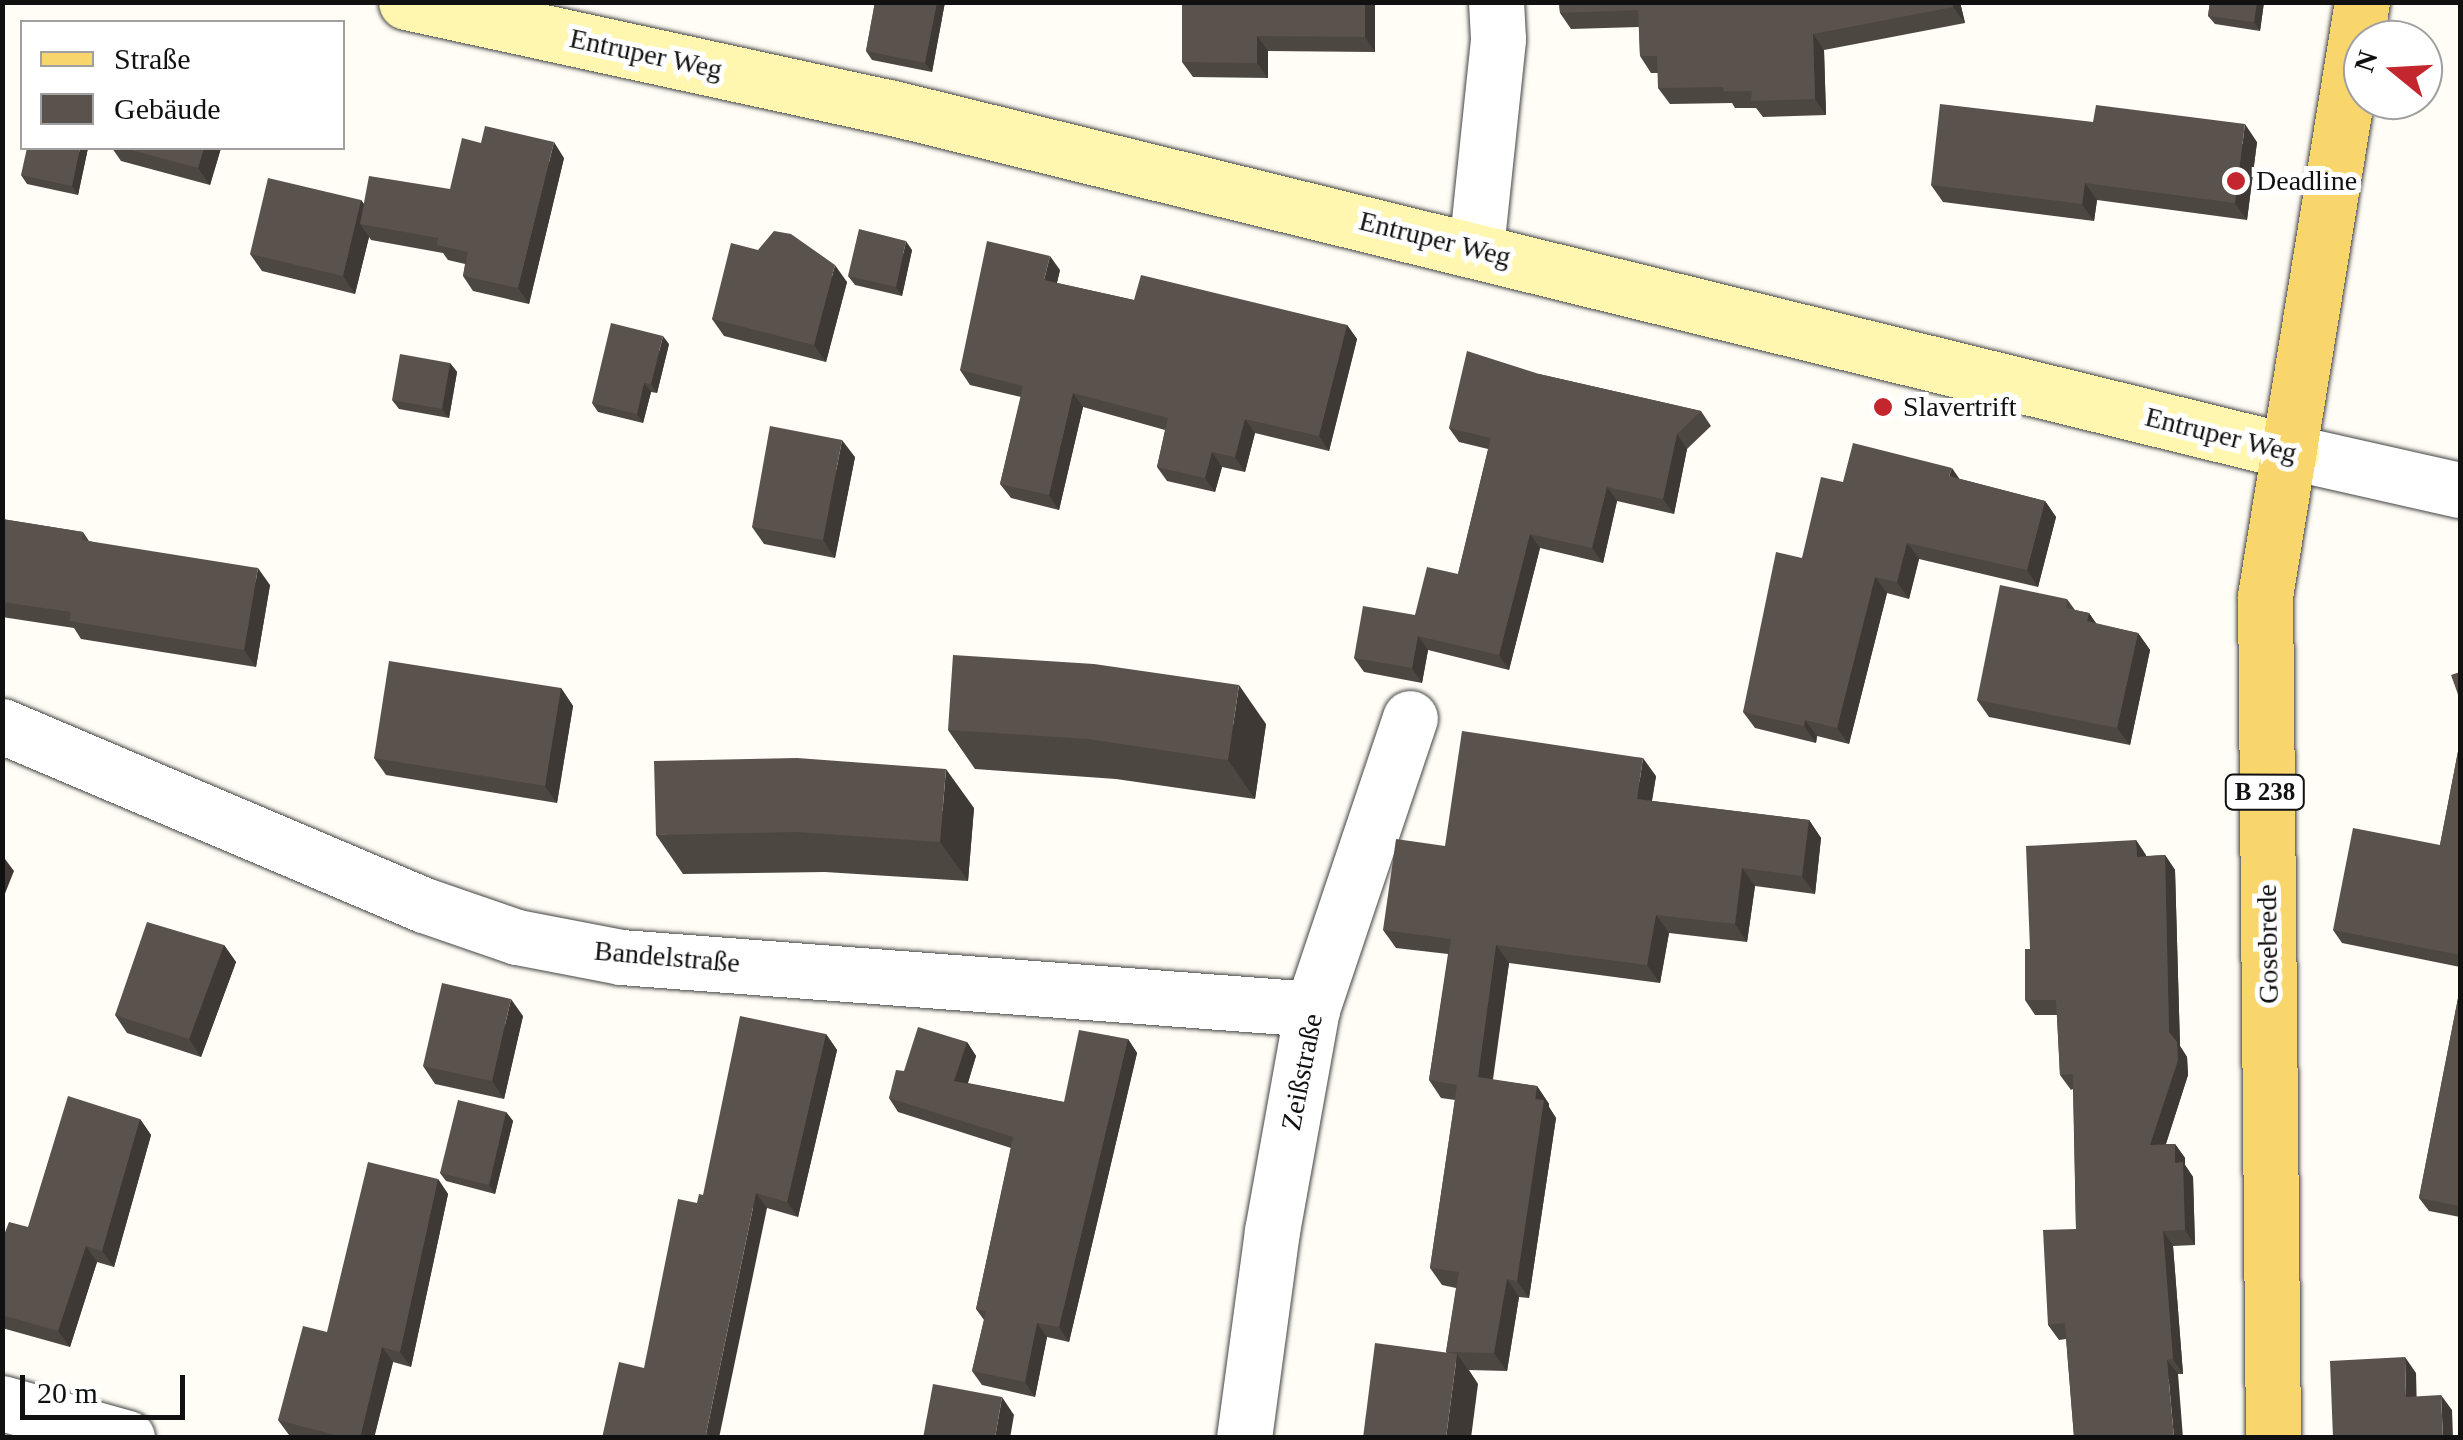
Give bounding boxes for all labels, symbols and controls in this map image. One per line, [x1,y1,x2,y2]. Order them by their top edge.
legend [20,20,345,150]
north arrow [2343,20,2443,120]
street label: Entruper Weg [566,21,726,87]
text: Straße [114,42,191,75]
text: N [2348,47,2384,76]
text: Gebäude [114,92,221,125]
place label: Deadline [2256,164,2357,198]
marker: Deadline [2225,170,2247,192]
street label: Entruper Weg [1355,204,1515,274]
place label: Slavertrift [1903,390,2017,424]
marker: Slavertrift [1872,396,1894,418]
street label: Entruper Weg [2141,400,2301,470]
road number: B 238 [2222,772,2308,812]
street label: Gosebrede [2250,884,2286,1004]
street label: Bandelstraße [593,934,741,980]
street label: Zeißstraße [1274,1011,1330,1133]
scale bar [25,1355,190,1417]
text: 20 m [37,1376,98,1409]

